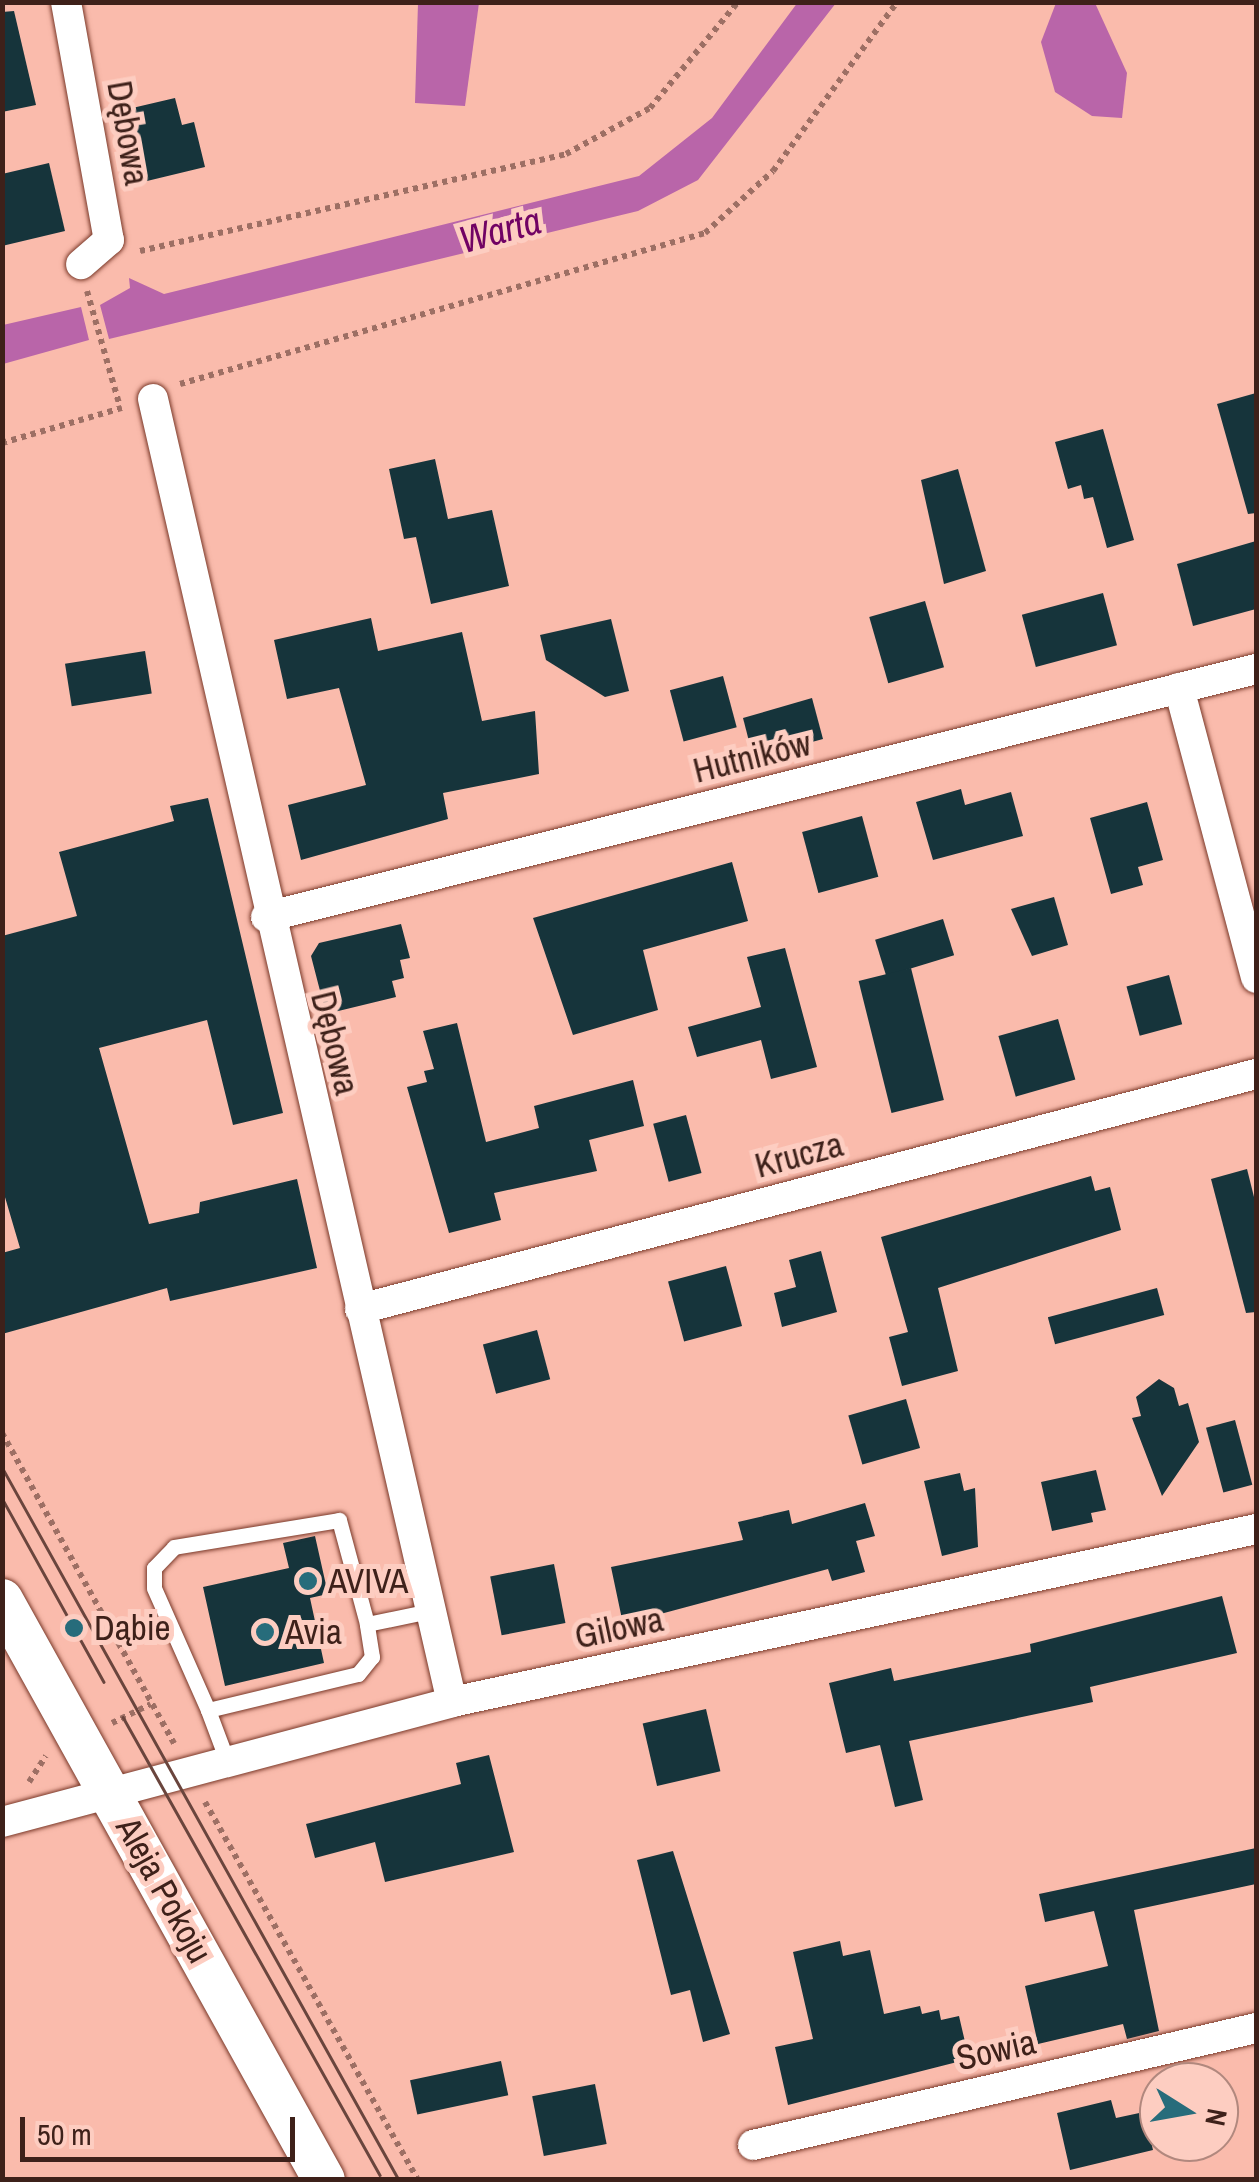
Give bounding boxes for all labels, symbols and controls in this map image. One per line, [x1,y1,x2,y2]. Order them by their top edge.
street label: Dębowa [98,78,158,188]
water label: Warta [454,197,546,263]
street label: Hutników [689,722,815,792]
street label: Dębowa [302,987,368,1099]
street label: Krucza [750,1123,848,1187]
place label: AVIVA [328,1560,408,1602]
marker: AVIVA [297,1570,319,1592]
street label: Gilowa [571,1598,667,1658]
place label: Dąbie [94,1607,171,1649]
place label: Avia [285,1611,342,1653]
marker: Dąbie [63,1617,85,1639]
marker: Avia [254,1621,276,1643]
street label: Aleja Pokoju [107,1810,221,1970]
street label: Sowia [952,2021,1040,2079]
north arrow [1139,2062,1239,2162]
scale bar [25,2097,300,2159]
text: N [1196,2106,1237,2129]
text: 50 m [37,2114,92,2154]

